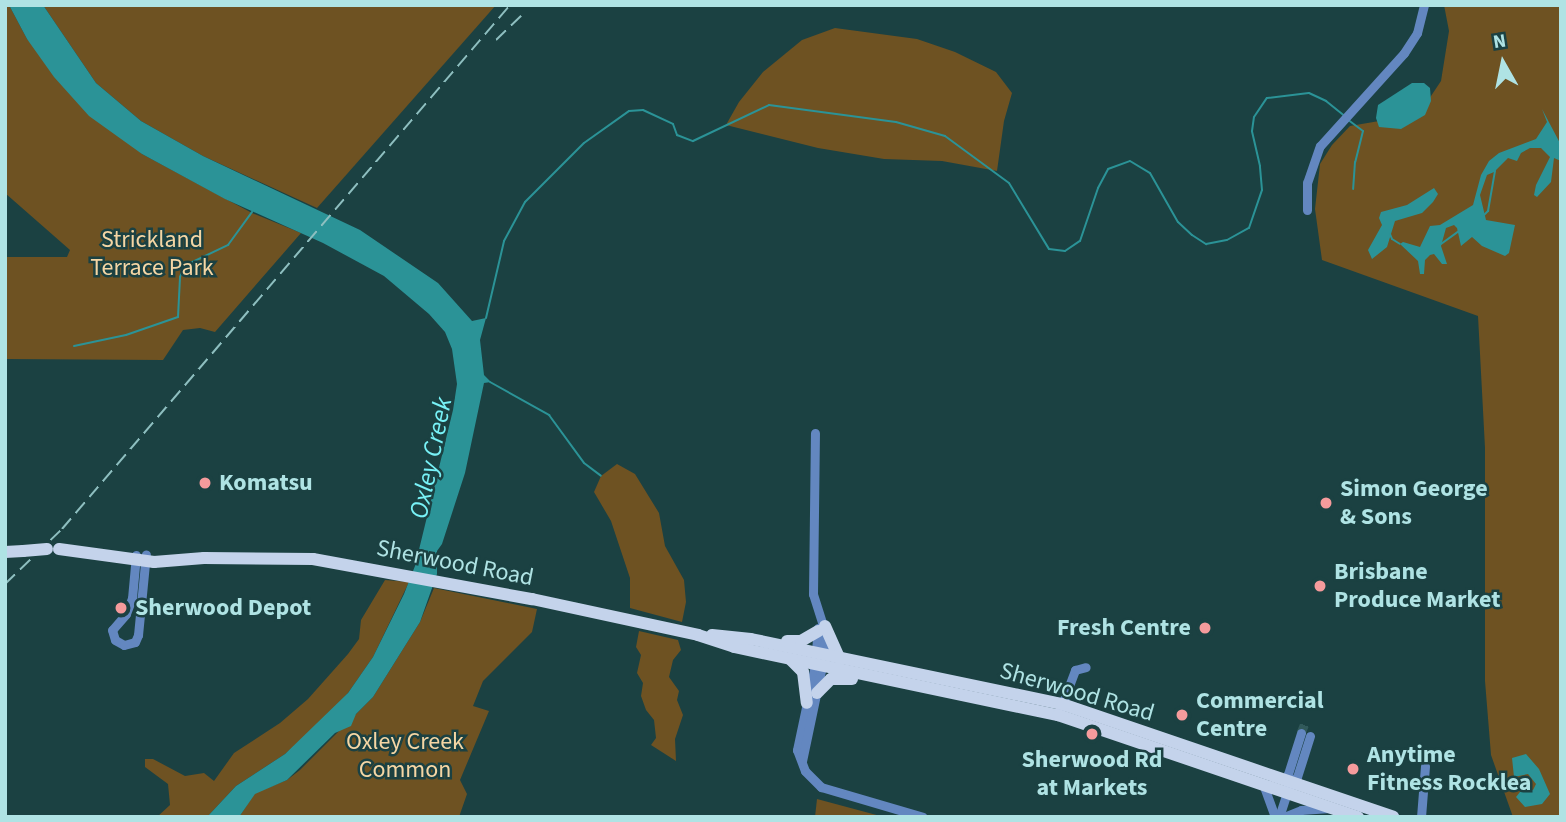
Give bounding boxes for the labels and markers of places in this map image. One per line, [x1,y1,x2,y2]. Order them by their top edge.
place label: Komatsu [219,469,313,497]
marker: Komatsu [197,475,213,491]
place label: Simon George & Sons [1340,475,1488,531]
marker: Simon George & Sons [1318,495,1334,511]
place label: Brisbane Produce Market [1334,558,1500,614]
marker: Brisbane Produce Market [1312,578,1328,594]
place label: Sherwood Depot [135,594,311,622]
marker: Sherwood Depot [113,600,129,616]
place label: Fresh Centre [1057,614,1191,642]
marker: Fresh Centre [1197,620,1213,636]
place label: Commercial Centre [1196,687,1324,743]
marker: Commercial Centre [1174,707,1190,723]
marker: Sherwood Rd at Markets [1084,726,1100,742]
place label: Anytime Fitness Rocklea [1367,741,1531,797]
place label: Sherwood Rd at Markets [1021,746,1163,802]
marker: Anytime Fitness Rocklea [1345,761,1361,777]

